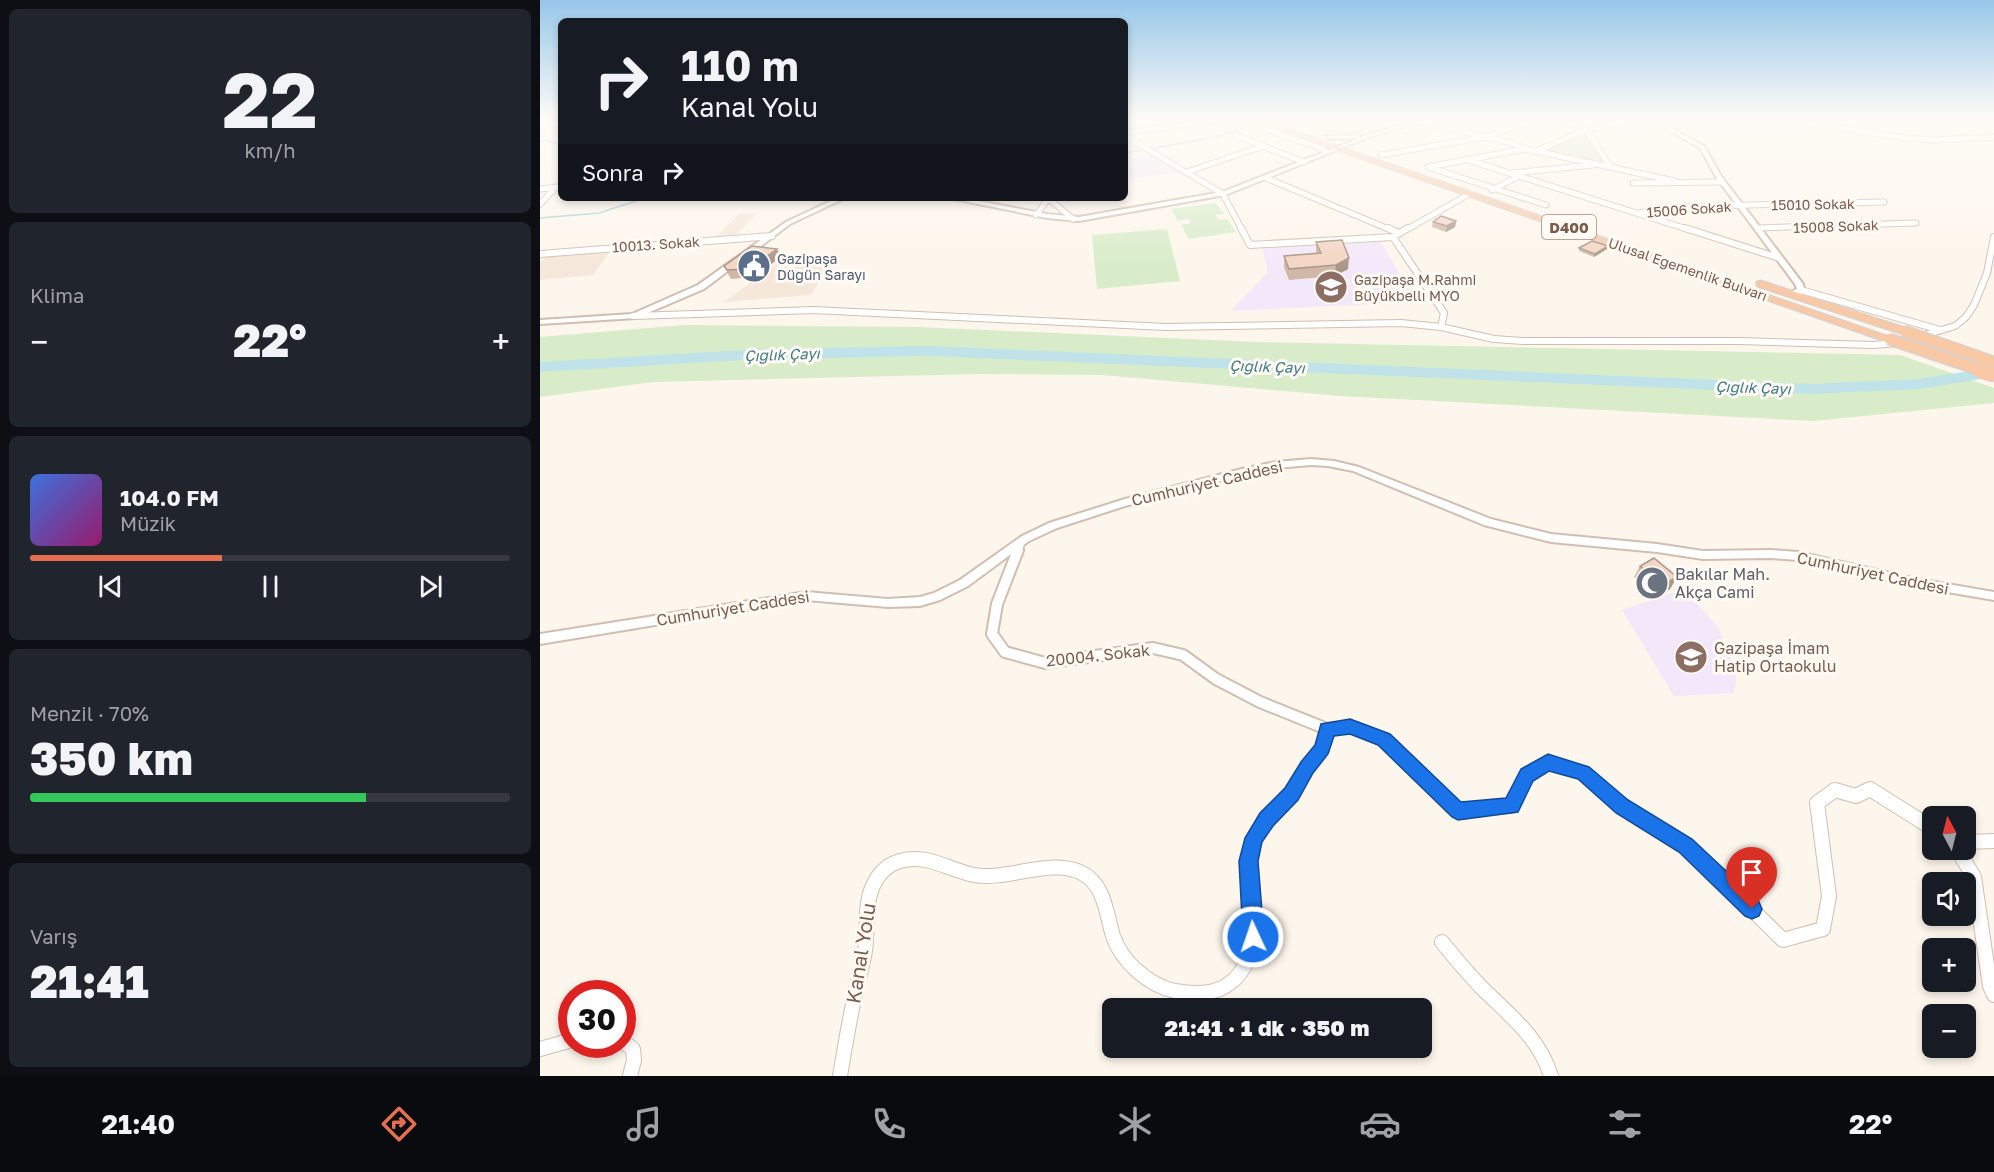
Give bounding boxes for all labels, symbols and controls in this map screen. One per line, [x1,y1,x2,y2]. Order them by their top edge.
text: 110 m [681,40,799,90]
icon: right [582,42,660,120]
text: 22 [222,52,318,145]
text: Kanal Yolu [681,91,818,123]
text: km/h [245,138,295,162]
icon: right [656,156,689,189]
text: Sonra [582,159,644,186]
street label: 15010 Sokak [1771,195,1855,213]
street label: 15006 Sokak [1646,198,1732,220]
road number: D400 [1542,215,1596,239]
street label: 15008 Sokak [1793,216,1879,236]
street label: 10013. Sokak [612,232,700,256]
street label: Ulusal Egemenlik Bulvarı [1606,234,1770,304]
public building icon: Gazipaşa Düğün Sarayı [736,248,772,284]
place label: Gazipaşa Düğün Sarayı [777,250,866,283]
school or university icon: Gazipaşa M.Rahmi Büyükbellı MYO [1313,269,1349,305]
place label: Gazipaşa M.Rahmi Büyükbellı MYO [1354,271,1476,304]
text: Klima [30,283,84,307]
text: 22° [233,313,307,367]
text: − [30,322,48,361]
text: + [492,322,510,361]
water label: Çığlık Çayı [744,344,821,365]
water label: Çığlık Çayı [1229,356,1306,377]
water label: Çığlık Çayı [1715,377,1792,398]
street label: Cumhuriyet Caddesi [1129,456,1285,510]
text: 104.0 FM [120,484,219,511]
text: Müzik [120,511,176,535]
street label: Cumhuriyet Caddesi [1795,547,1951,599]
place label: Bakılar Mah. Akça Cami [1675,564,1770,602]
mosque icon: Bakılar Mah. Akça Cami [1634,565,1670,601]
icon: previous [94,570,127,603]
icon: pause [254,570,287,603]
icon: next [414,570,447,603]
street label: Cumhuriyet Caddesi [655,586,811,630]
place label: Gazipaşa İmam Hatip Ortaokulu [1714,638,1837,676]
school or university icon: Gazipaşa İmam Hatip Ortaokulu [1673,639,1709,675]
street label: 20004. Sokak [1045,640,1151,670]
text: Menzil · 70% [30,701,149,725]
text: 350 km [30,731,193,785]
north arrow [1922,806,1976,860]
map controls [1922,806,1976,1058]
pin [1726,847,1777,909]
icon: arrive [1735,856,1768,889]
button: sound [1922,872,1976,926]
street label: Kanal Yolu [840,901,880,1005]
position arrow [1221,905,1285,969]
text: Varış [30,924,77,948]
button: + [1922,938,1976,992]
text: 21:41 [30,954,149,1008]
speed limit sign: 30 [558,980,636,1058]
button: − [1922,1004,1976,1058]
text: 21:41 · 1 dk · 350 m [1165,1014,1369,1041]
icon: directions [378,1103,420,1145]
icon: music [623,1103,665,1145]
icon: phone [868,1103,910,1145]
icon: climate [1114,1103,1156,1145]
icon: car [1359,1103,1401,1145]
icon: filters [1604,1103,1646,1145]
text: 21:40 [102,1108,175,1140]
text: 22° [1849,1108,1892,1140]

